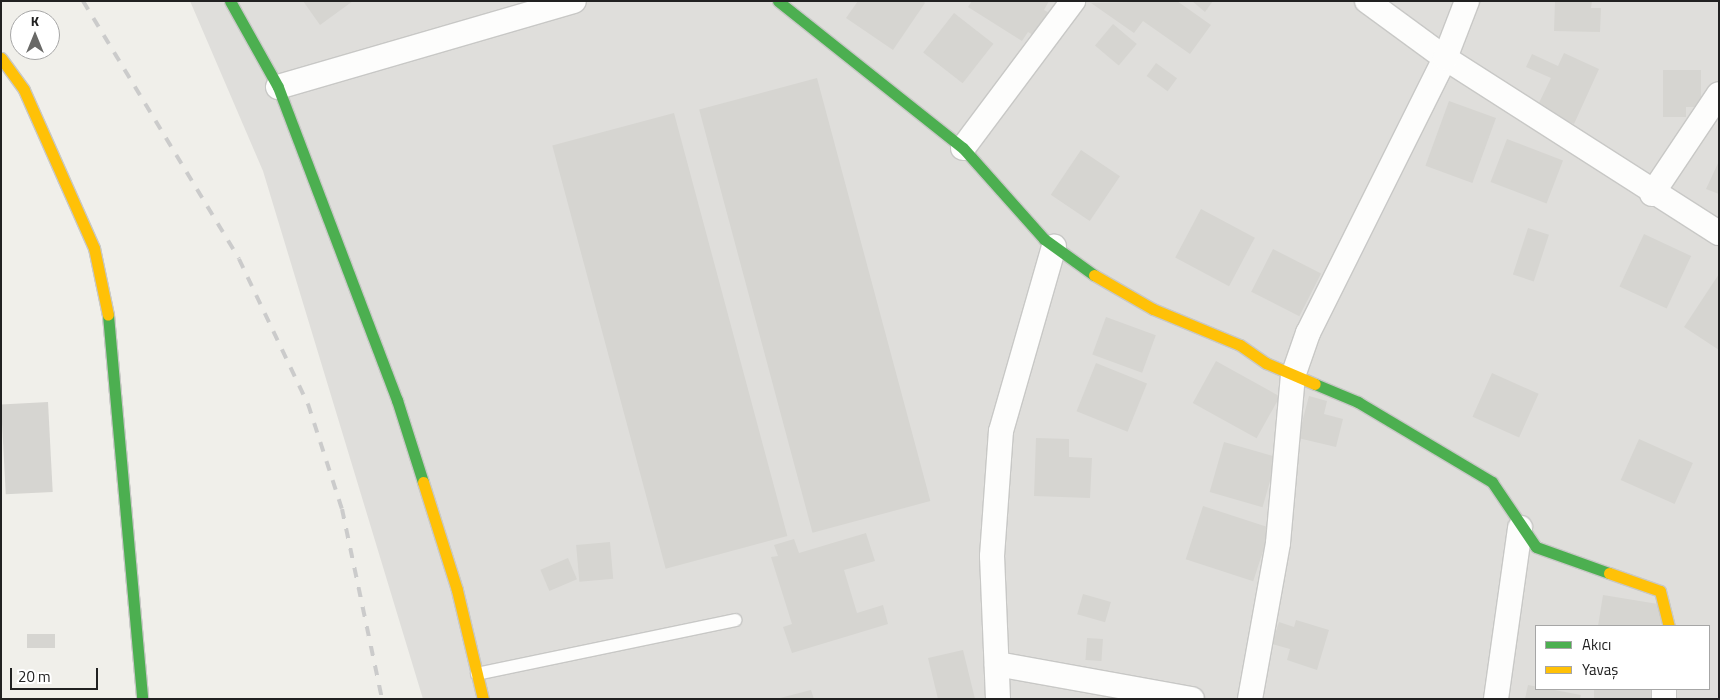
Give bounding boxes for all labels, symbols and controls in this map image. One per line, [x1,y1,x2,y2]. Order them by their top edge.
north arrow [10,10,60,60]
text: K [31,10,39,31]
legend [1535,625,1710,690]
text: Akıcı [1582,633,1611,656]
scale bar [12,658,100,690]
text: Yavaş [1582,658,1618,681]
text: 20 m [18,665,51,688]

